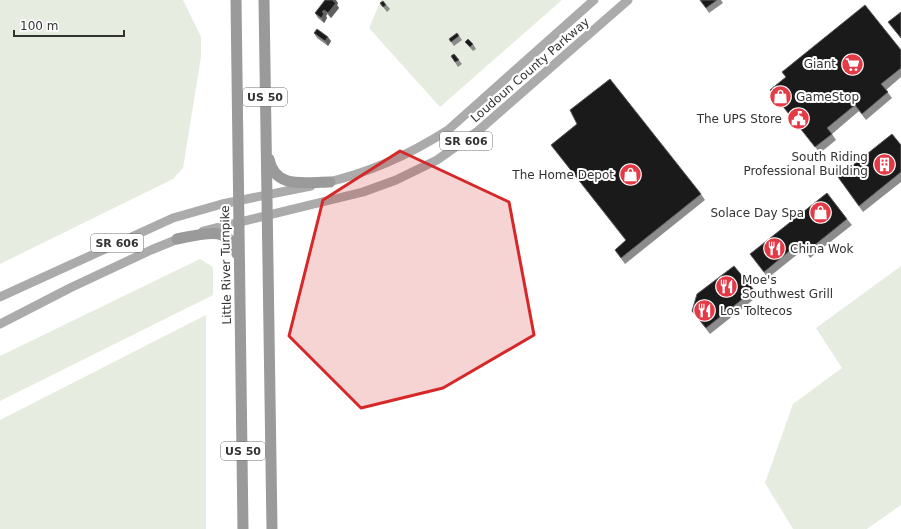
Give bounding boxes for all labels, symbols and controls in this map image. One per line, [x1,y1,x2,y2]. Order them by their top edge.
scale bar [14,12,124,38]
street label: Loudoun County Parkway [468,15,592,125]
text: 100 m [20,19,58,33]
supermarket icon: Giant [839,51,865,77]
place label: Giant [804,57,836,71]
shop icon: GameStop [768,84,794,110]
road number: US 50 [243,88,287,106]
place label: GameStop [796,90,859,104]
public building icon: The UPS Store [785,106,811,132]
place label: The UPS Store [696,112,782,126]
road number: SR 606 [440,132,492,150]
place label: South Riding Professional Building [743,150,868,178]
building icon: South Riding Professional Building [871,151,897,177]
shop icon: The Home Depot [617,162,643,188]
place label: The Home Depot [511,168,614,182]
shop icon: Solace Day Spa [807,200,833,226]
street label: Little River Turnpike [218,205,234,325]
place label: Solace Day Spa [710,206,804,220]
road number: SR 606 [91,234,143,252]
restaurant icon: China Wok [762,236,788,262]
place label: China Wok [790,242,854,256]
place label: Moe's Southwest Grill [742,273,833,301]
restaurant icon: Moe's Southwest Grill [714,274,740,300]
restaurant icon: Los Toltecos [692,298,718,324]
place label: Los Toltecos [720,304,792,318]
road number: US 50 [221,442,265,460]

